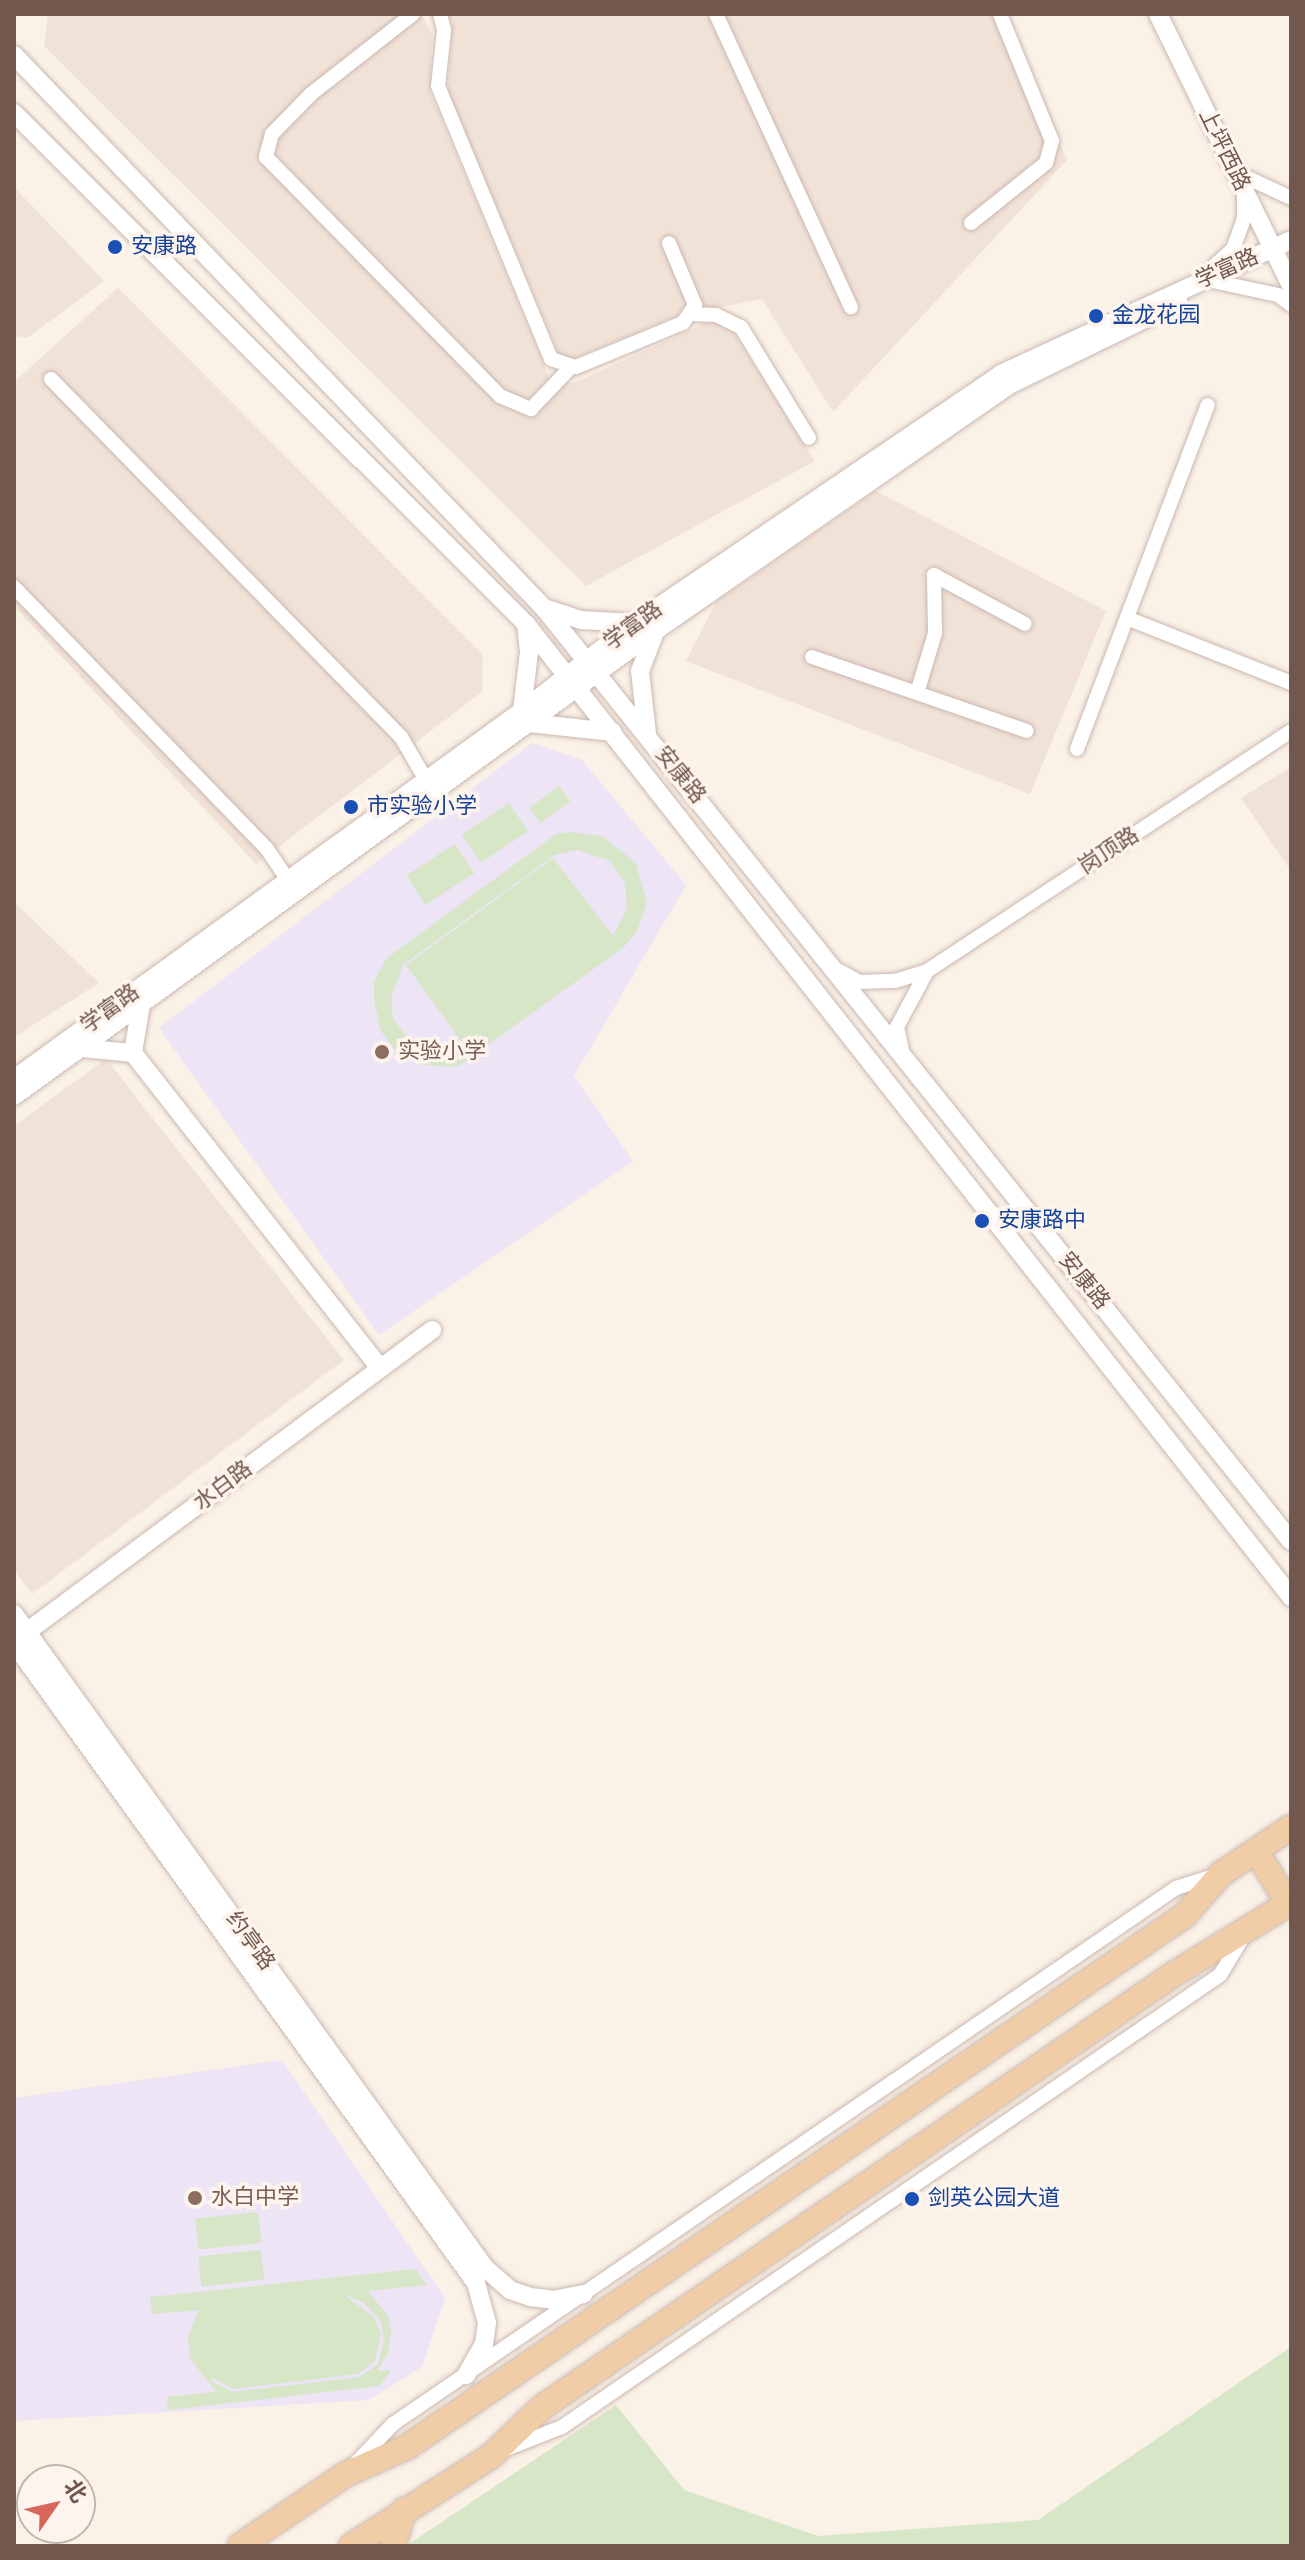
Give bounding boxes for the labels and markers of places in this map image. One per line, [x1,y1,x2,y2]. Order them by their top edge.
place label: 安康路 [131,234,197,260]
marker: 安康路 [106,238,124,256]
place label: 金龙花园 [1112,303,1200,329]
marker: 金龙花园 [1087,307,1105,325]
place label: 市实验小学 [367,794,477,820]
marker: 市实验小学 [342,798,360,816]
place label: 实验小学 [398,1039,486,1065]
marker: 实验小学 [373,1043,391,1061]
place label: 安康路中 [998,1208,1086,1234]
marker: 安康路中 [973,1212,991,1230]
place label: 水白中学 [211,2185,299,2211]
place label: 剑英公园大道 [928,2186,1060,2212]
marker: 水白中学 [186,2189,204,2207]
marker: 剑英公园大道 [903,2190,921,2208]

